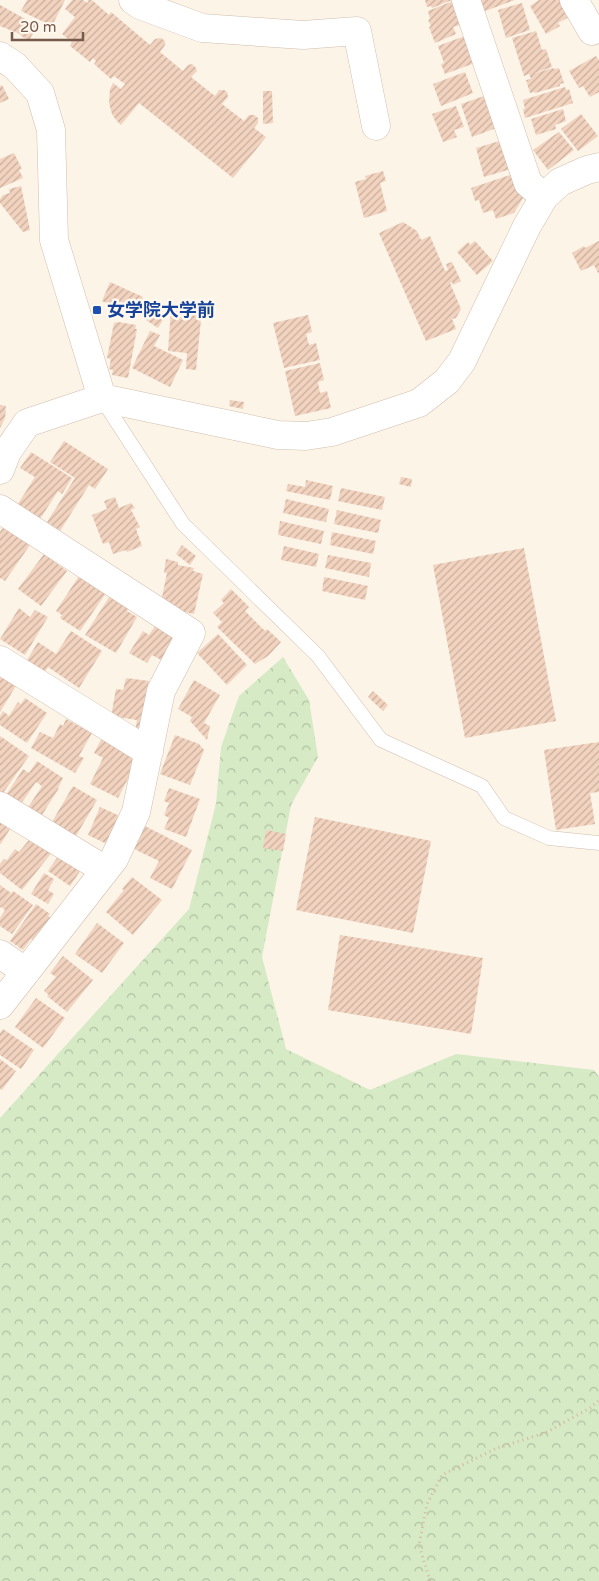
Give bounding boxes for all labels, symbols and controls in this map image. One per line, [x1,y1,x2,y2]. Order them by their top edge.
scale bar [12,10,84,42]
text: 20 m [20,18,57,36]
place label: 女学院大学前 [107,299,215,321]
marker: 女学院大学前 [91,304,103,316]

